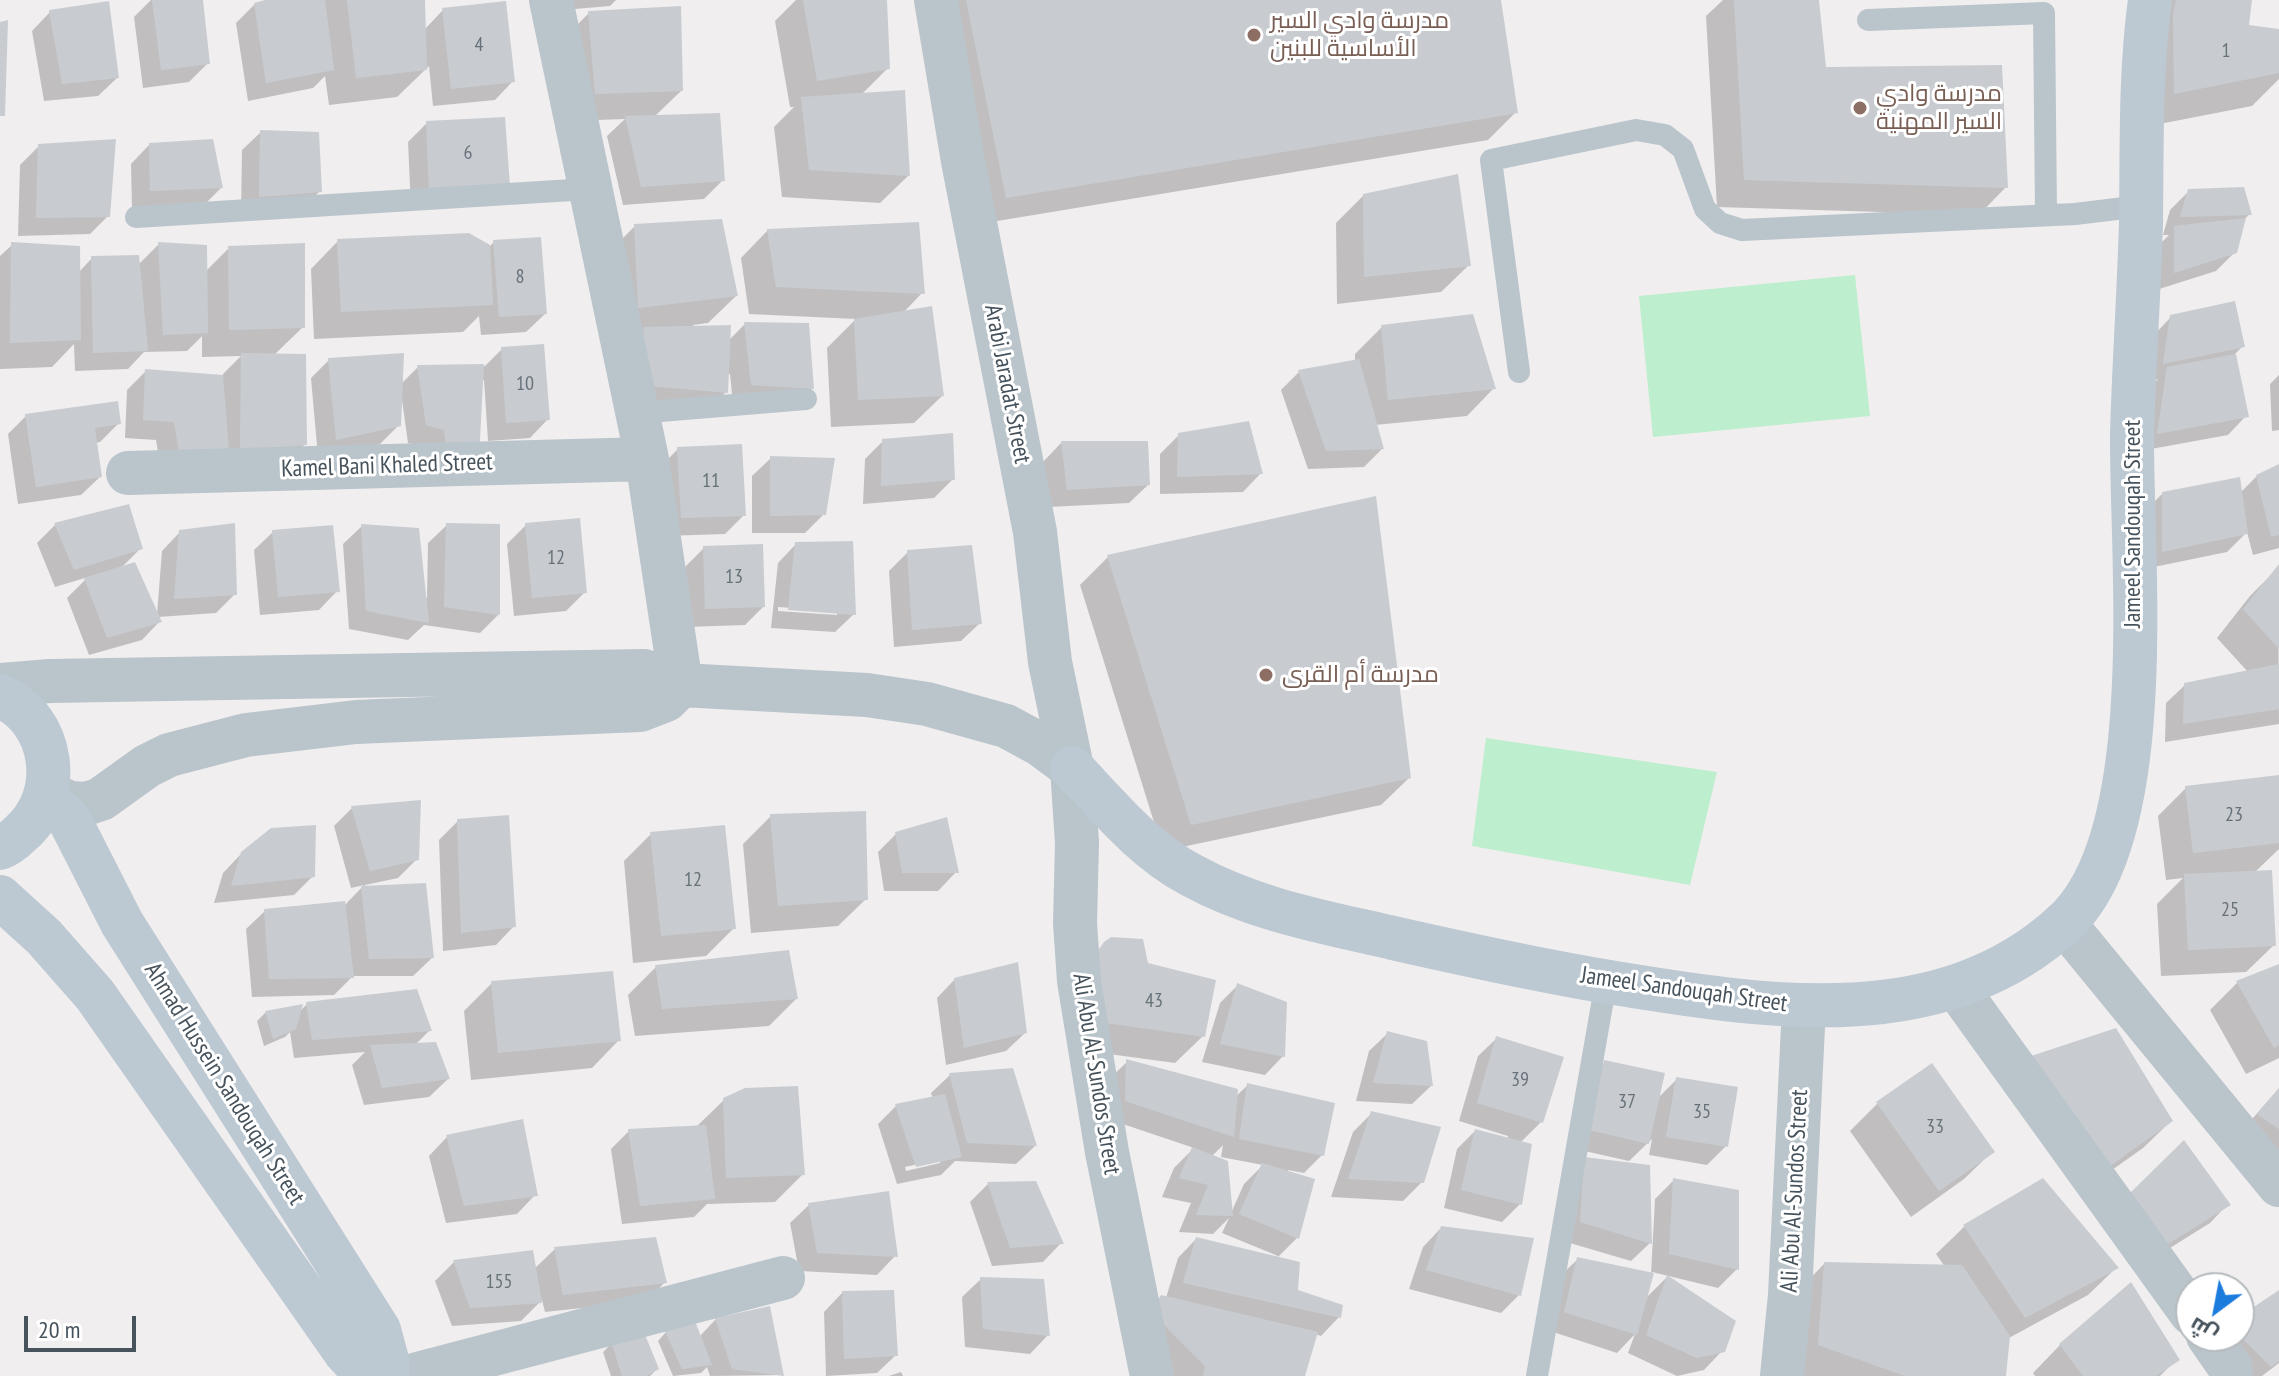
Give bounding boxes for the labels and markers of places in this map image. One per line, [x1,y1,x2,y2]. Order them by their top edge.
place label: مدرسة وادي السير الأساسية للبنين [1270,7,1449,63]
marker: مدرسة وادي السير الأساسية للبنين [1245,26,1263,44]
place label: مدرسة وادي السير المهنية [1876,80,2002,136]
marker: مدرسة وادي السير المهنية [1851,99,1869,117]
place label: مدرسة أم القرى [1282,661,1439,689]
marker: مدرسة أم القرى [1257,666,1275,684]

